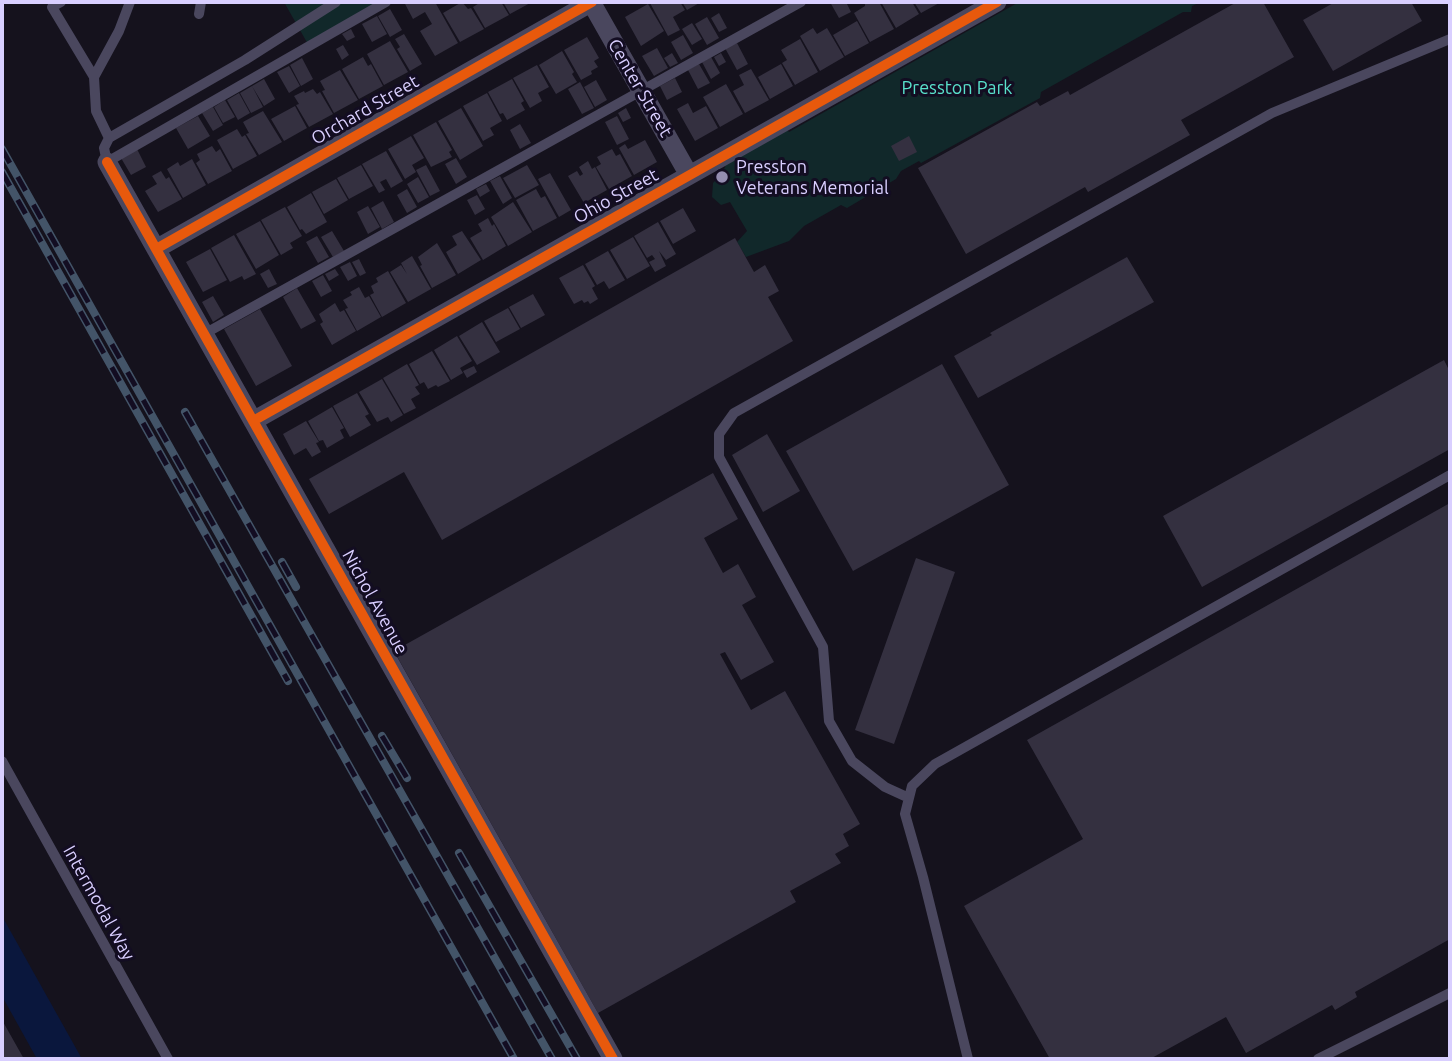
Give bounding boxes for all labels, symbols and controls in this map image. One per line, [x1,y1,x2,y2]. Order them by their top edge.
street label: Center Street [603,35,677,141]
street label: Orchard Street [307,71,423,149]
park label: Presston Park [902,77,1012,99]
place label: Presston Veterans Memorial [736,156,889,198]
street label: Ohio Street [570,164,662,228]
marker: Presston Veterans Memorial [714,169,730,185]
street label: Nichol Avenue [337,546,413,658]
street label: Intermodal Way [59,842,139,964]

